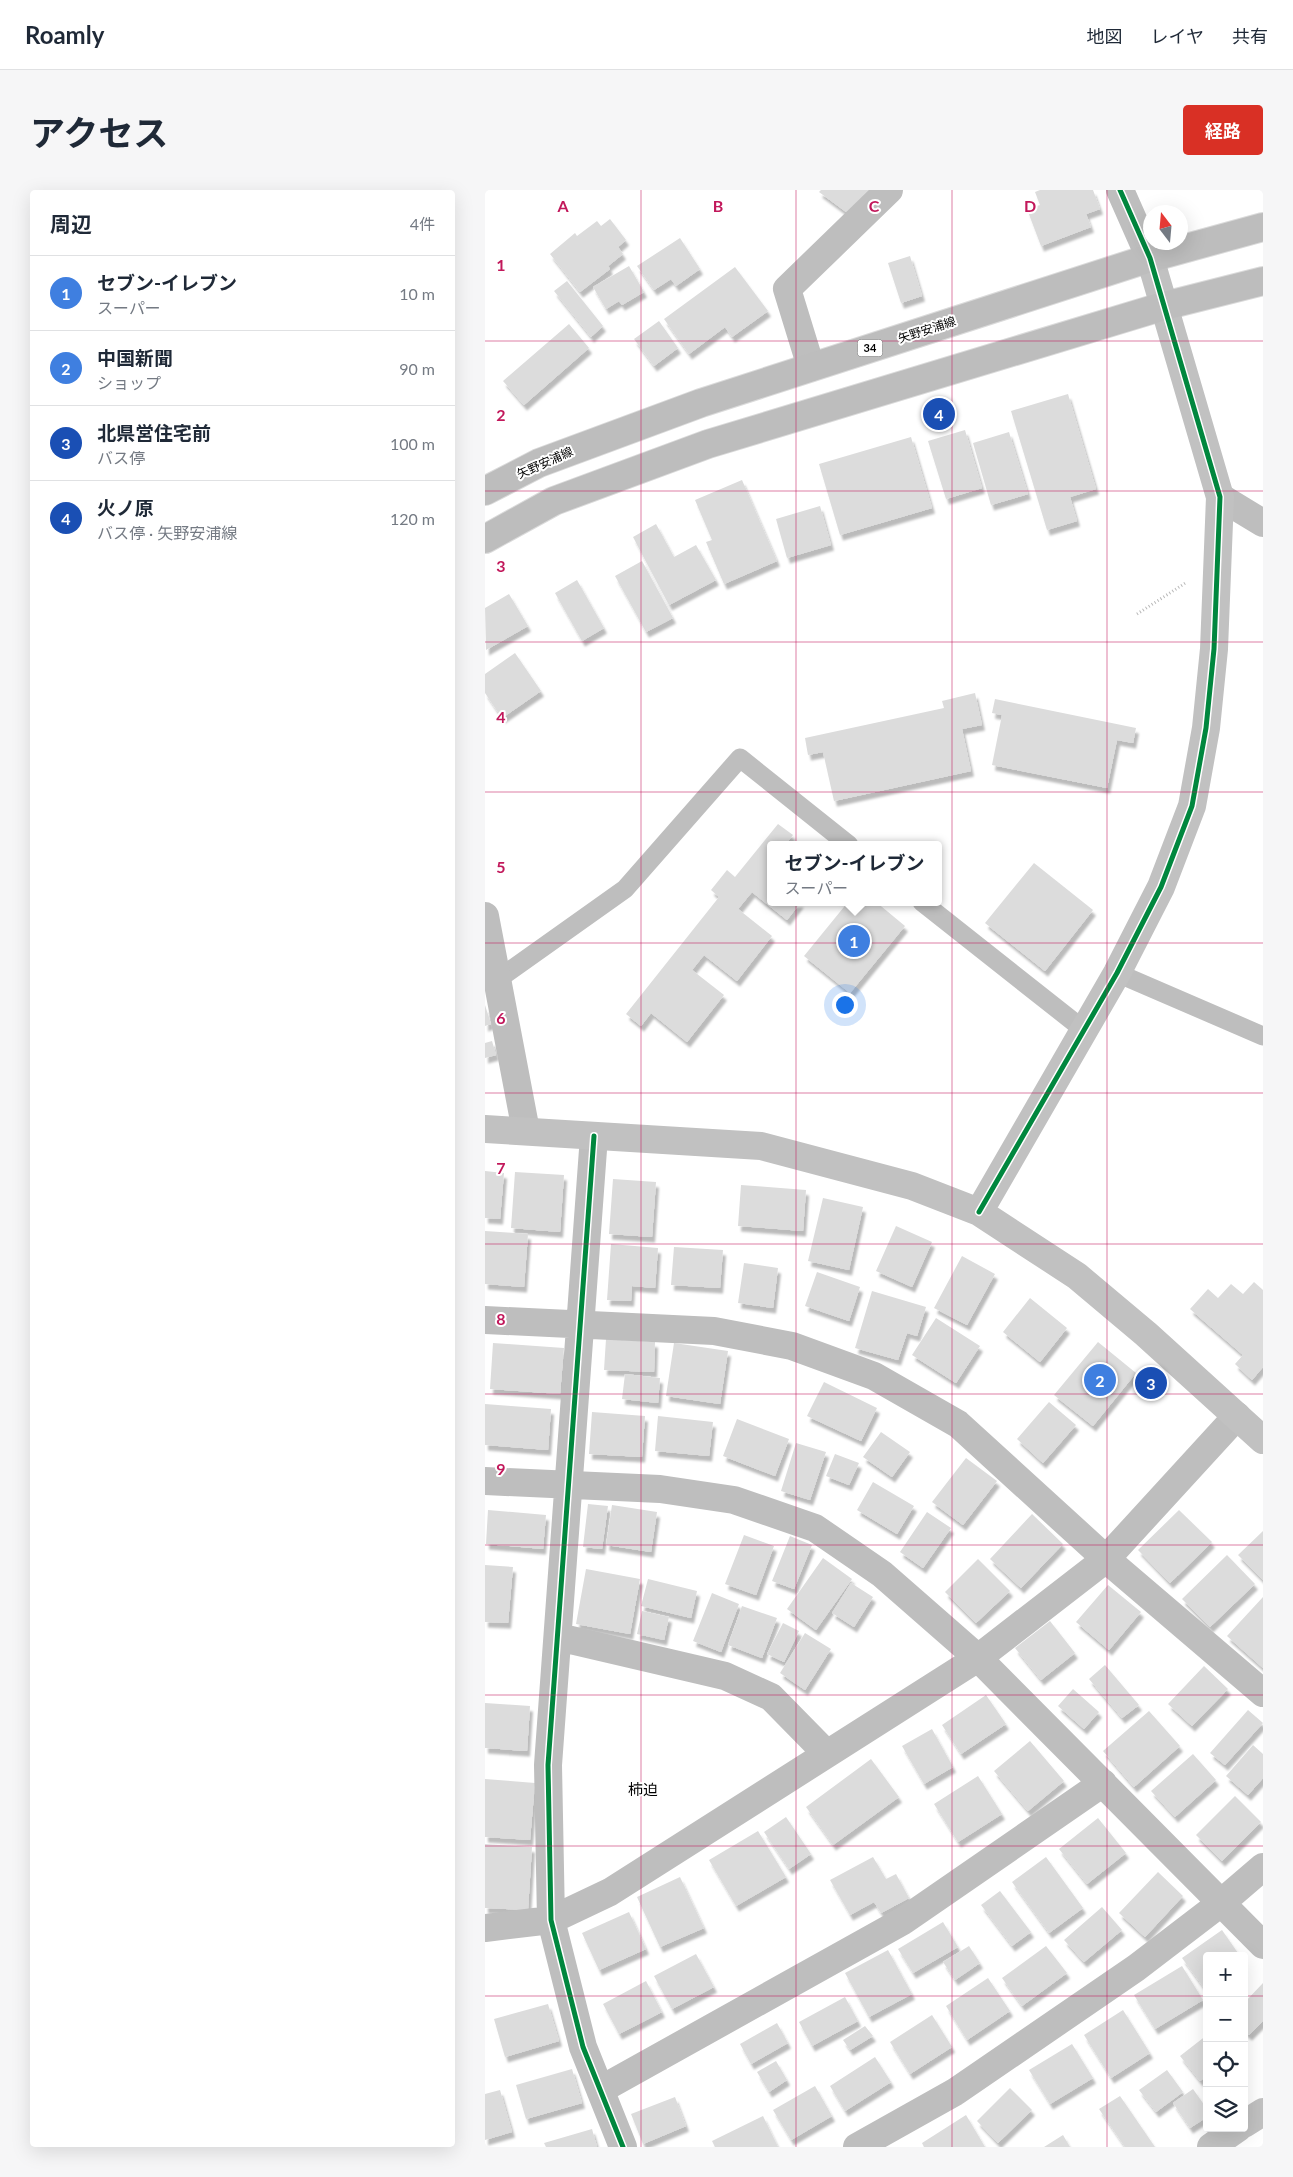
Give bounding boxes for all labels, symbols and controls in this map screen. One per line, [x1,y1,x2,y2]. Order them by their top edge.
text: Roamly [25,20,104,49]
text: 地図 [1087,25,1123,47]
text: レイヤ [1151,25,1204,47]
text: 共有 [1232,25,1268,47]
button: 経路 [1183,105,1263,155]
text: アクセス [30,111,168,153]
text: A [556,196,569,215]
text: B [713,196,723,215]
text: C [869,196,880,215]
text: D [1024,196,1036,215]
north arrow [1143,205,1188,250]
text: 周辺 [50,211,92,236]
text: 4件 [410,214,435,233]
text: 1 [496,255,506,274]
text: セブン-イレブン [97,271,237,294]
text: 1 [61,284,71,303]
text: 10 m [399,284,435,303]
text: スーパー [97,298,161,317]
street label: 矢野安浦線 [896,313,958,346]
road number: 34 [857,340,883,357]
text: 中国新聞 [97,346,173,369]
text: 2 [61,359,71,378]
text: 90 m [399,359,435,378]
text: ショップ [97,373,161,392]
pin: 4 [923,395,955,433]
text: 2 [496,405,506,424]
text: 北県営住宅前 [97,421,211,444]
text: 3 [61,434,71,453]
text: 100 m [390,434,435,453]
street label: 矢野安浦線 [514,443,575,482]
text: バス停 [97,448,145,467]
text: 火ノ原 [97,496,154,519]
text: 4 [61,509,71,528]
text: 120 m [390,509,435,528]
text: バス停 · 矢野安浦線 [97,523,237,542]
text: 3 [496,556,506,575]
text: 4 [496,707,506,726]
popup [767,841,942,906]
text: セブン-イレブン [784,851,925,874]
text: 5 [496,857,506,876]
text: スーパー [784,878,848,897]
pin: 1 [838,922,870,960]
your location [832,992,858,1018]
text: 6 [496,1008,506,1027]
text: 7 [496,1158,506,1177]
text: 8 [496,1309,506,1328]
pin: 2 [1084,1361,1116,1399]
pin: 3 [1135,1364,1167,1402]
text: 9 [496,1459,506,1478]
district label: 柿迫 [628,1780,658,1798]
map controls [1203,1952,1248,2132]
button: + [1203,1952,1248,1997]
button: − [1203,1997,1248,2042]
button: locate [1203,2042,1248,2087]
button: layers [1203,2087,1248,2132]

